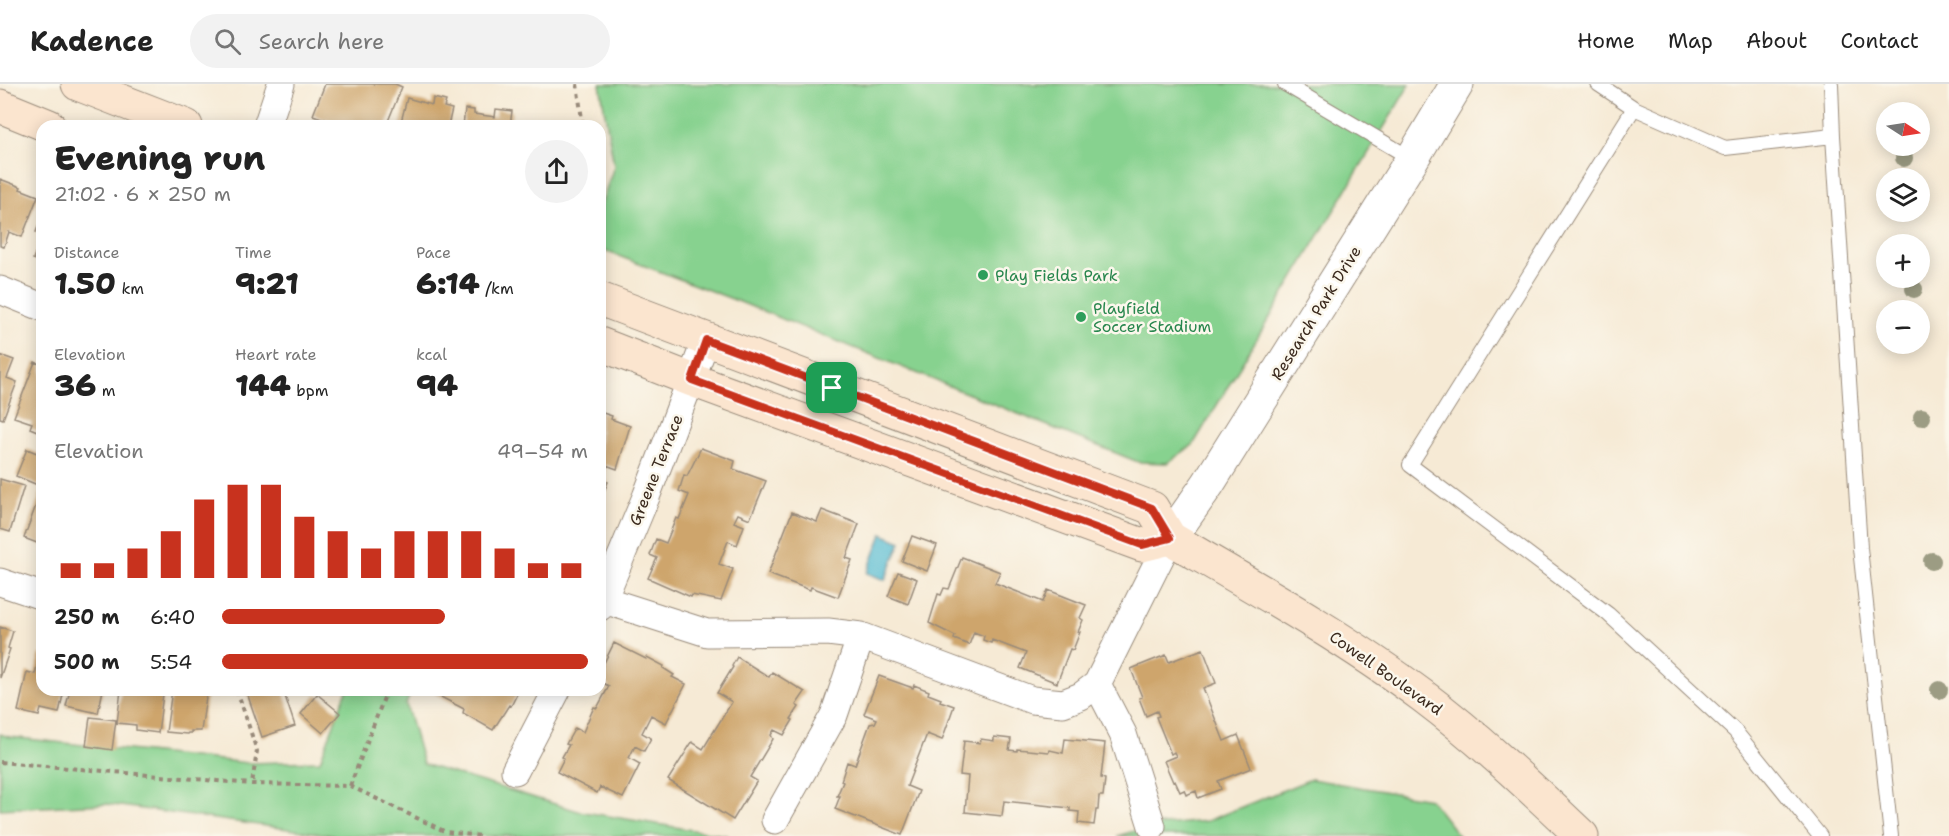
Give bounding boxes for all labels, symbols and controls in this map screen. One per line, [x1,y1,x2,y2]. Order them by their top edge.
search box [190,14,610,68]
text: Kadence [30,22,154,60]
icon: search [211,25,244,58]
text: Search here [259,27,385,56]
text: Home [1577,27,1635,55]
text: Map [1668,27,1713,55]
text: About [1746,27,1807,55]
text: Contact [1840,27,1919,55]
north arrow [1876,102,1930,156]
map controls [1876,102,1930,354]
text: Evening run [54,136,265,181]
button: share [525,140,588,203]
button: layers [1876,168,1930,222]
text: 21:02 · 6 × 250 m [54,181,231,207]
button: + [1876,234,1930,288]
text: Distance [54,242,120,263]
text: Time [235,242,272,263]
text: Pace [416,242,451,263]
street label: Research Park Drive [1266,242,1366,384]
text: 1.50 [54,263,116,304]
text: 9:21 [235,263,299,304]
text: 6:14 [416,263,480,304]
place label: Play Fields Park [995,265,1118,286]
marker: Play Fields Park [976,268,990,282]
text: km [116,278,144,299]
text: /km [480,278,514,299]
place label: Playfield Soccer Stadium [1093,298,1211,337]
button: − [1876,300,1930,354]
marker: Playfield Soccer Stadium [1074,310,1088,324]
text: Elevation [54,344,126,365]
text: Heart rate [235,344,317,365]
text: kcal [416,344,447,365]
pin [806,362,857,413]
text: 36 [54,365,96,406]
text: 144 [235,365,291,406]
text: 94 [416,365,458,406]
icon: arrive [815,371,848,404]
text: m [96,380,116,401]
text: bpm [291,380,328,401]
street label: Greene Terrace [624,411,688,529]
text: Elevation [54,438,144,464]
text: 49–54 m [497,438,588,464]
text: 250 m [54,604,119,630]
text: 6:40 [150,604,195,630]
street label: Cowell Boulevard [1325,626,1447,720]
text: 500 m [54,649,120,675]
text: 5:54 [150,649,192,675]

